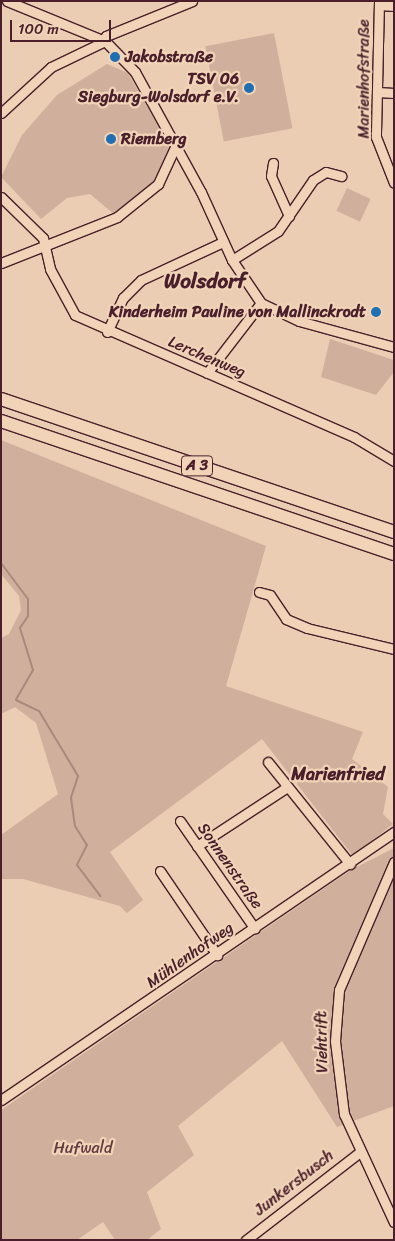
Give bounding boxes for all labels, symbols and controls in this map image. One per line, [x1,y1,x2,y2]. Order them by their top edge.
scale bar [12,10,114,42]
text: 100 m [18,16,59,42]
street label: Marienhofstraße [354,19,374,139]
place label: Jakobstraße [125,47,213,67]
marker: Jakobstraße [109,51,121,63]
place label: TSV 06 Siegburg-Wolsdorf e.V. [77,69,239,107]
marker: TSV 06 Siegburg-Wolsdorf e.V. [243,82,255,94]
place label: Riemberg [121,129,187,149]
marker: Riemberg [105,133,117,145]
district label: Wolsdorf [164,268,246,294]
place label: Kinderheim Pauline von Mallinckrodt [109,302,366,322]
marker: Kinderheim Pauline von Mallinckrodt [370,306,382,318]
street label: Lerchenweg [165,332,249,382]
road number: A 3 [181,454,213,478]
district label: Marienfried [291,763,385,785]
street label: Sonnenstraße [193,819,267,913]
street label: Mühlenhofweg [143,918,237,992]
street label: Viehtrift [312,1011,332,1073]
park label: Hufwald [53,1138,113,1158]
street label: Junkersbusch [251,1146,337,1220]

